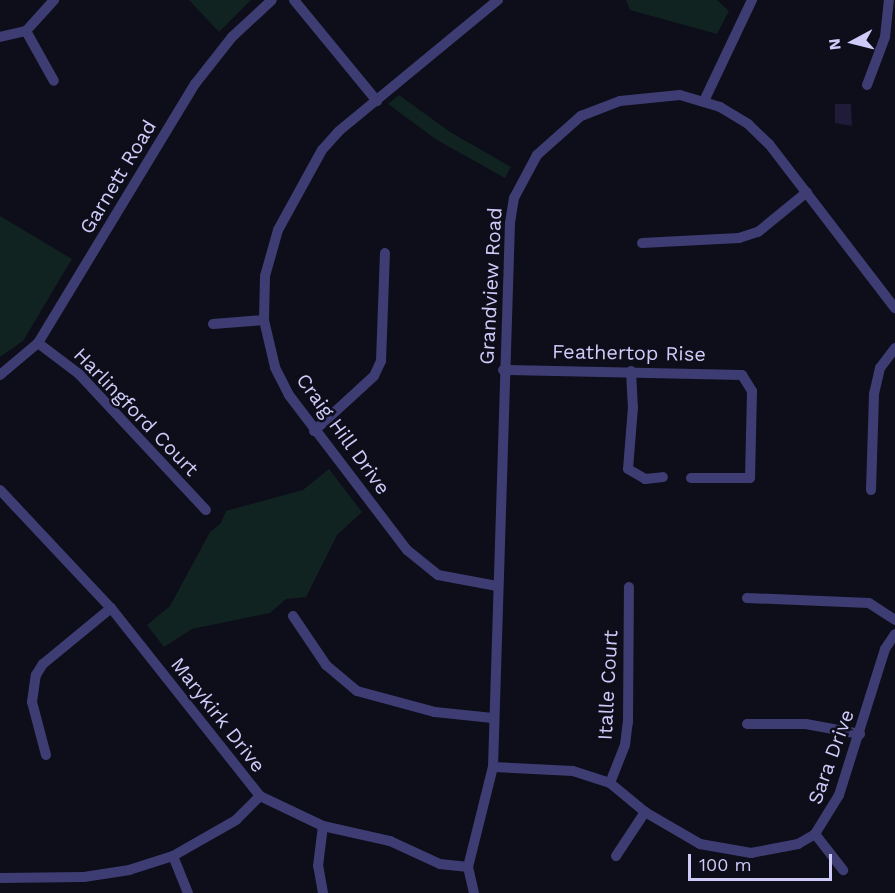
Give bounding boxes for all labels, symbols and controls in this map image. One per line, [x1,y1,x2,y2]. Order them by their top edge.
north arrow [823,12,883,72]
text: N [824,37,845,51]
street label: Garnett Road [75,116,161,238]
street label: Grandview Road [475,206,507,366]
street label: Feathertop Rise [552,340,706,366]
street label: Harlingford Court [69,343,203,481]
street label: Craig Hill Drive [291,368,395,500]
street label: Italle Court [593,629,623,741]
street label: Marykirk Drive [166,653,270,777]
street label: Sara Drive [803,706,859,808]
scale bar [691,842,835,880]
text: 100 m [699,854,752,875]

